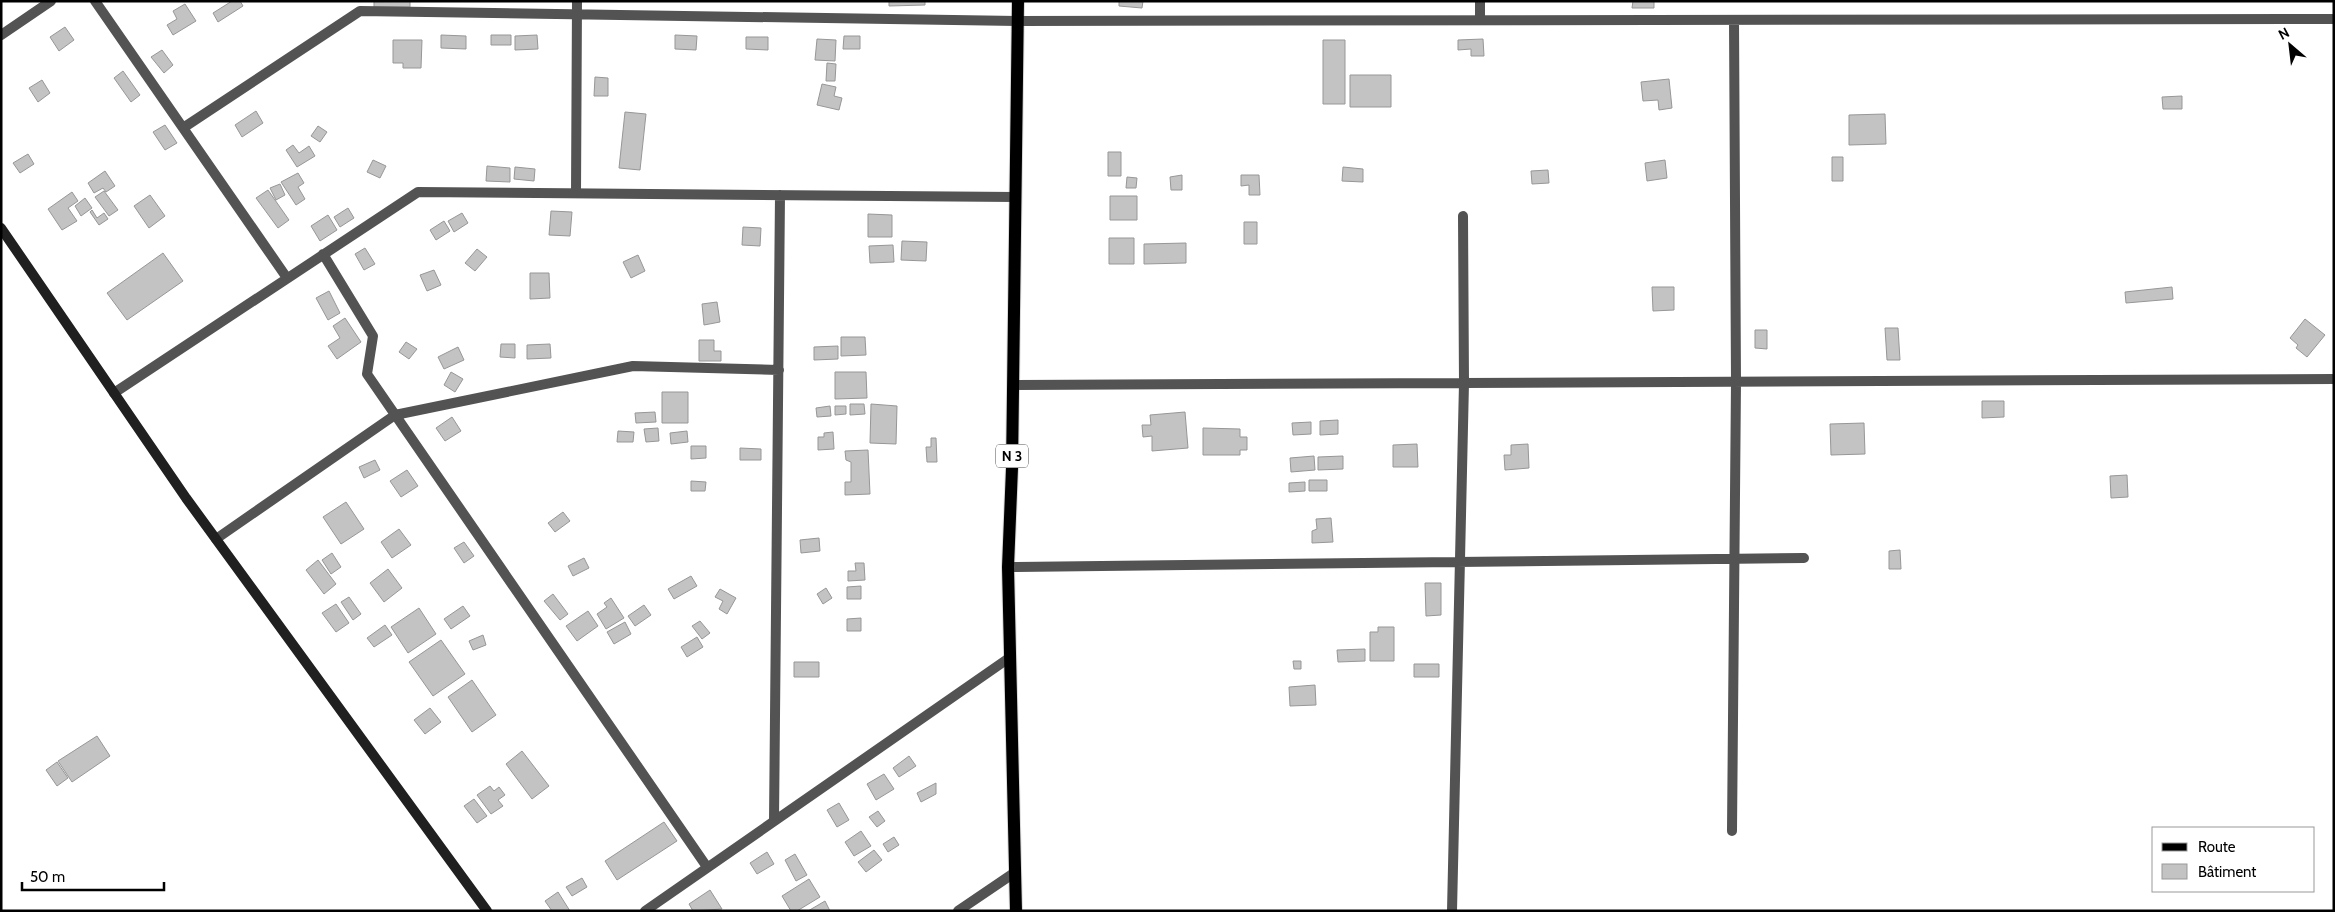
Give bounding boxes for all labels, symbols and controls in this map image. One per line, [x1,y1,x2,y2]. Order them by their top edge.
north arrow [2265,20,2315,70]
text: N [2275,23,2292,44]
road number: N 3 [996,444,1028,468]
legend [2152,827,2315,892]
text: Route [2198,838,2236,856]
scale bar [22,860,165,892]
text: Bâtiment [2198,863,2256,881]
text: 50 m [30,868,65,886]

